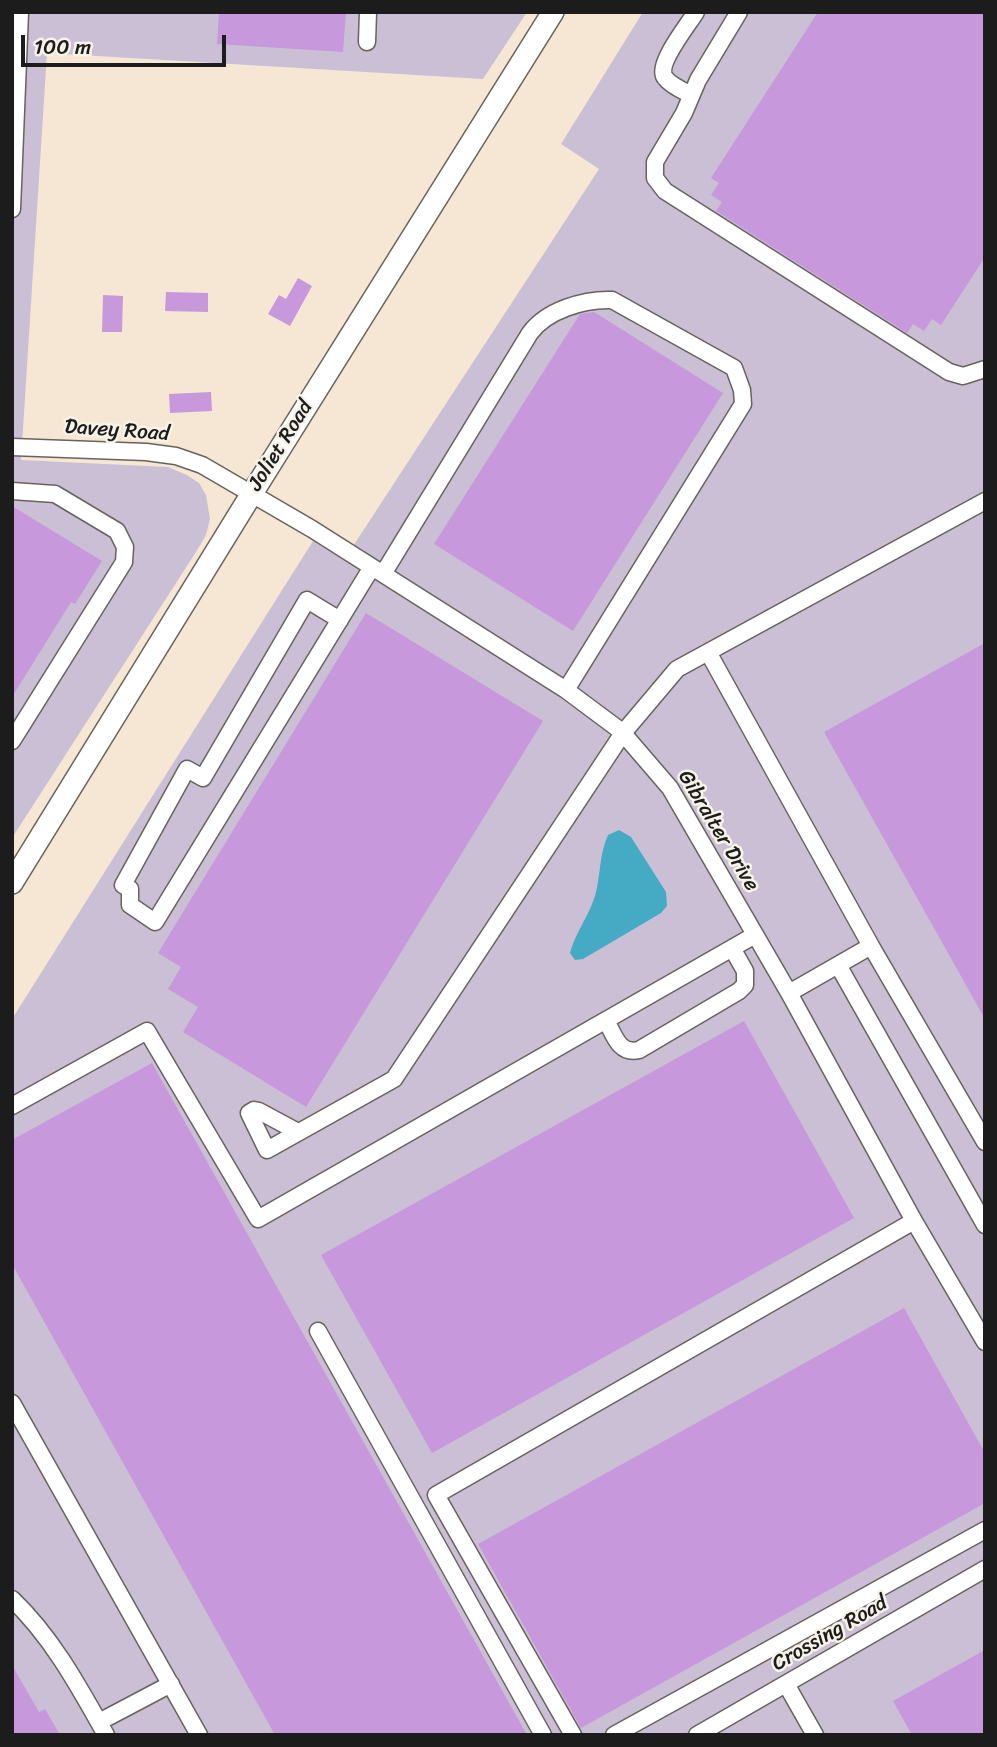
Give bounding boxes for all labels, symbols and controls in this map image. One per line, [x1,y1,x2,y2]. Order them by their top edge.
scale bar [24,21,229,65]
text: 100 m [34,28,91,66]
street label: Joliet Road [243,396,319,496]
street label: Davey Road [64,415,170,447]
street label: Gibralter Drive [672,766,764,896]
street label: Crossing Road [768,1591,892,1677]

